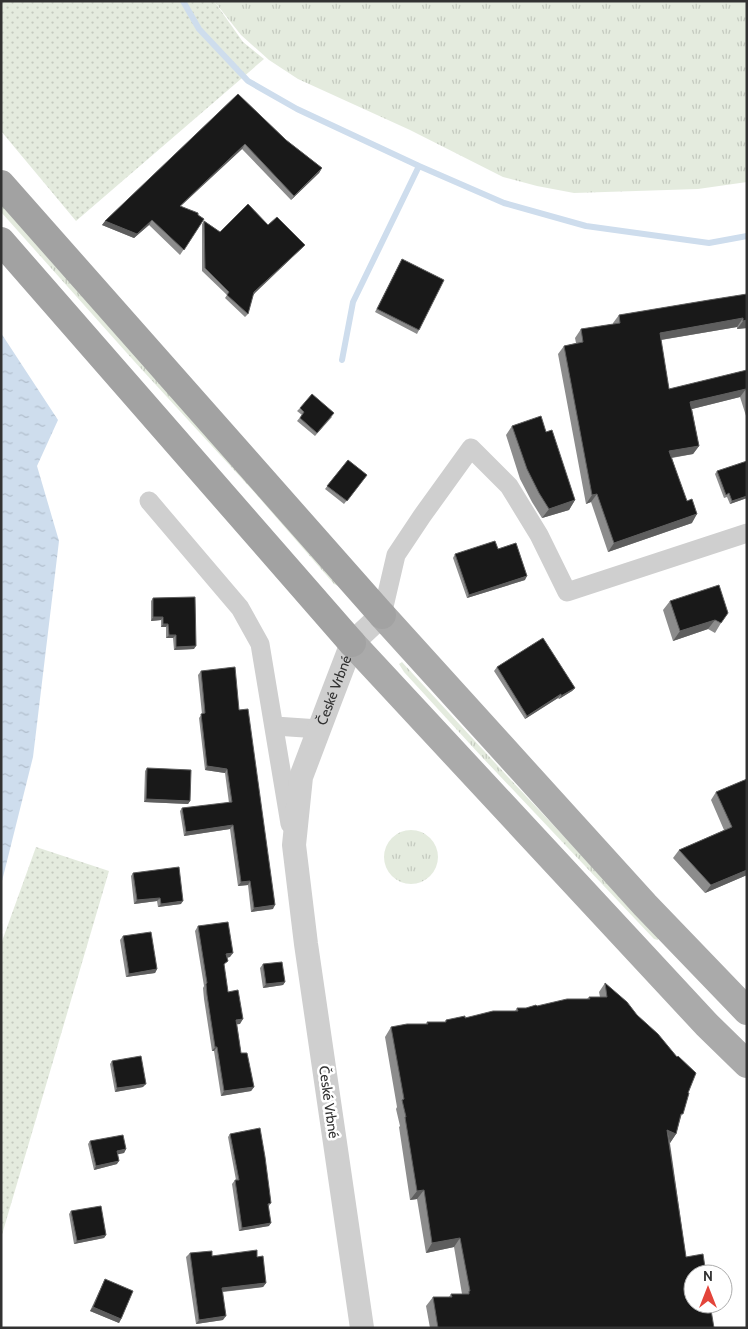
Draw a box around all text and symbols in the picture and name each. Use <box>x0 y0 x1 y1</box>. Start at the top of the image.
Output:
street label: České Vrbné <box>312 653 355 728</box>
street label: České Vrbné <box>315 1065 343 1139</box>
north arrow <box>683 1264 733 1314</box>
text: N <box>703 1267 713 1285</box>

